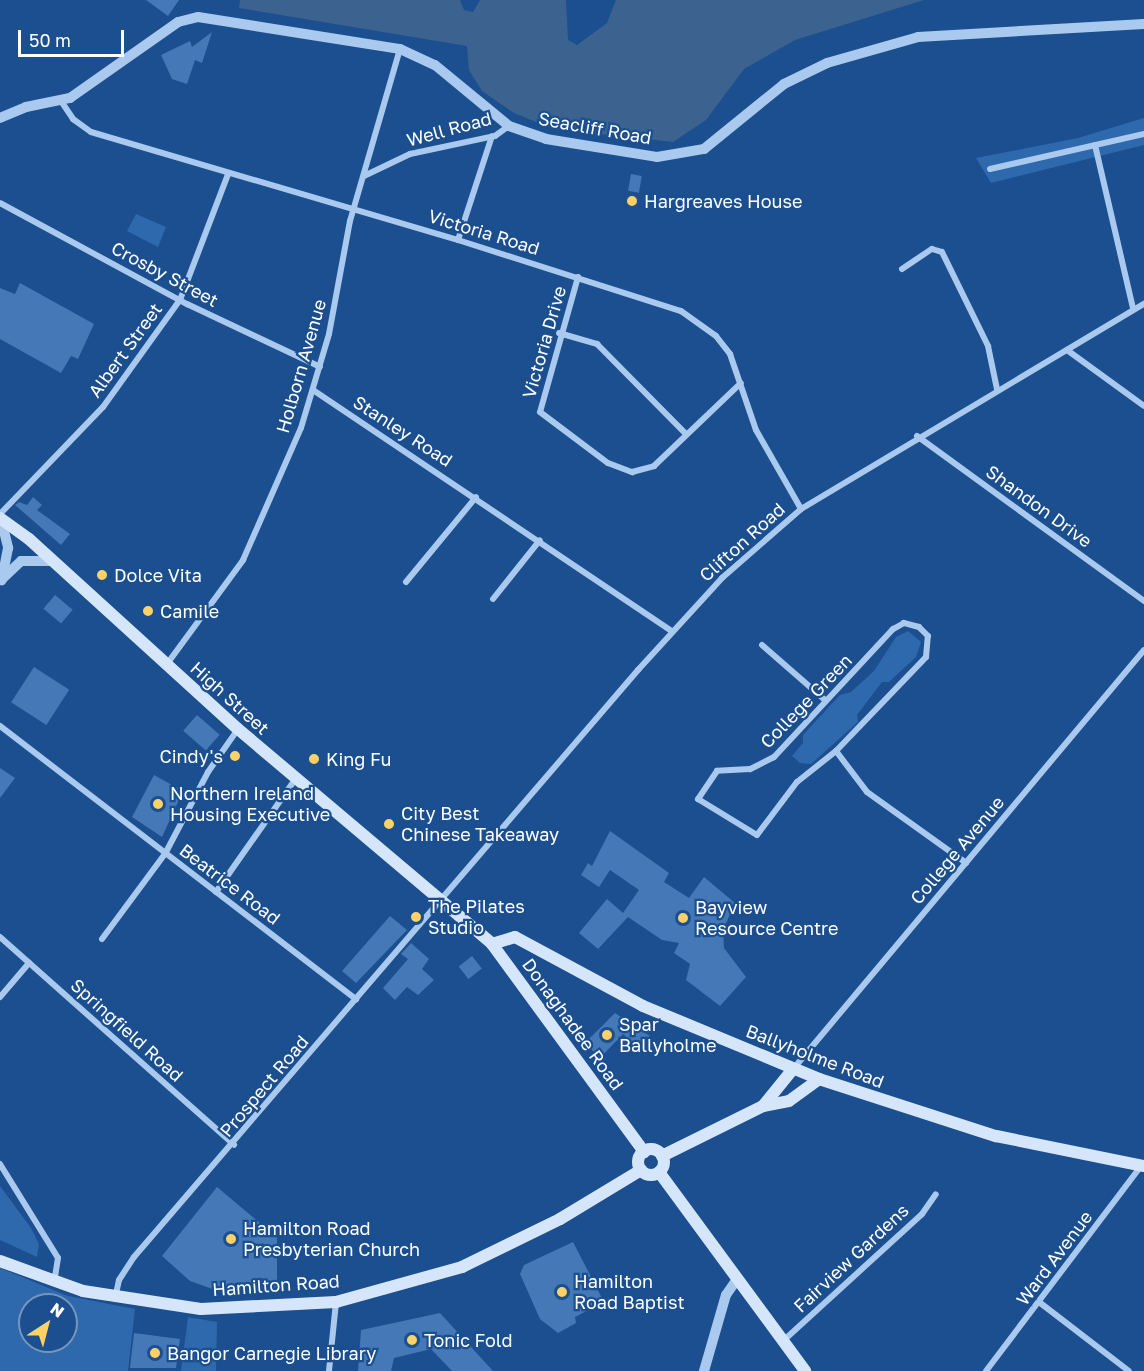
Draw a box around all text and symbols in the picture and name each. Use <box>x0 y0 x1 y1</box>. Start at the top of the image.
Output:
scale bar <box>21 18 128 56</box>
text: 50 m <box>29 29 71 51</box>
street label: Well Road <box>404 107 494 151</box>
street label: Seacliff Road <box>537 107 653 149</box>
place label: Hargreaves House <box>644 190 802 212</box>
marker: Hargreaves House <box>625 194 639 208</box>
street label: Victoria Road <box>426 205 542 259</box>
street label: Crosby Street <box>108 237 222 311</box>
street label: Victoria Drive <box>518 283 570 401</box>
street label: Holborn Avenue <box>272 297 330 435</box>
street label: Albert Street <box>84 299 166 401</box>
street label: Stanley Road <box>349 391 457 471</box>
street label: Shandon Drive <box>982 460 1096 552</box>
street label: Clifton Road <box>695 498 789 586</box>
place label: Dolce Vita <box>114 564 202 586</box>
marker: Dolce Vita <box>95 568 109 582</box>
place label: Camile <box>160 600 219 622</box>
marker: Camile <box>141 604 155 618</box>
street label: College Green <box>756 650 856 752</box>
street label: High Street <box>186 657 274 739</box>
place label: Cindy's <box>159 745 223 767</box>
place label: King Fu <box>326 748 391 770</box>
marker: Cindy's <box>228 749 242 763</box>
marker: King Fu <box>307 752 321 766</box>
place label: Northern Ireland Housing Executive <box>170 783 330 826</box>
street label: College Avenue <box>906 792 1008 908</box>
marker: Northern Ireland Housing Executive <box>151 797 165 811</box>
place label: City Best Chinese Takeaway <box>401 803 559 846</box>
marker: City Best Chinese Takeaway <box>382 817 396 831</box>
street label: Beatrice Road <box>175 839 285 929</box>
place label: The Pilates Studio <box>428 896 525 938</box>
place label: Bayview Resource Centre <box>695 897 838 940</box>
marker: The Pilates Studio <box>409 910 423 924</box>
marker: Bayview Resource Centre <box>676 911 690 925</box>
street label: Donaghadee Road <box>518 954 628 1094</box>
street label: Springfield Road <box>66 974 188 1086</box>
place label: Spar Ballyholme <box>619 1014 716 1056</box>
street label: Ballyholme Road <box>743 1020 887 1092</box>
marker: Spar Ballyholme <box>600 1028 614 1042</box>
street label: Prospect Road <box>215 1031 313 1141</box>
street label: Fairview Gardens <box>789 1199 913 1317</box>
street label: Ward Avenue <box>1011 1207 1097 1309</box>
place label: Hamilton Road Presbyterian Church <box>243 1218 420 1260</box>
marker: Hamilton Road Presbyterian Church <box>224 1232 238 1246</box>
street label: Hamilton Road <box>212 1270 340 1300</box>
place label: Hamilton Road Baptist <box>574 1271 685 1314</box>
marker: Hamilton Road Baptist <box>555 1285 569 1299</box>
north arrow <box>18 1293 78 1353</box>
text: N <box>47 1298 68 1322</box>
place label: Tonic Fold <box>424 1329 513 1351</box>
marker: Tonic Fold <box>405 1333 419 1347</box>
place label: Bangor Carnegie Library <box>167 1342 376 1364</box>
marker: Bangor Carnegie Library <box>148 1346 162 1360</box>

